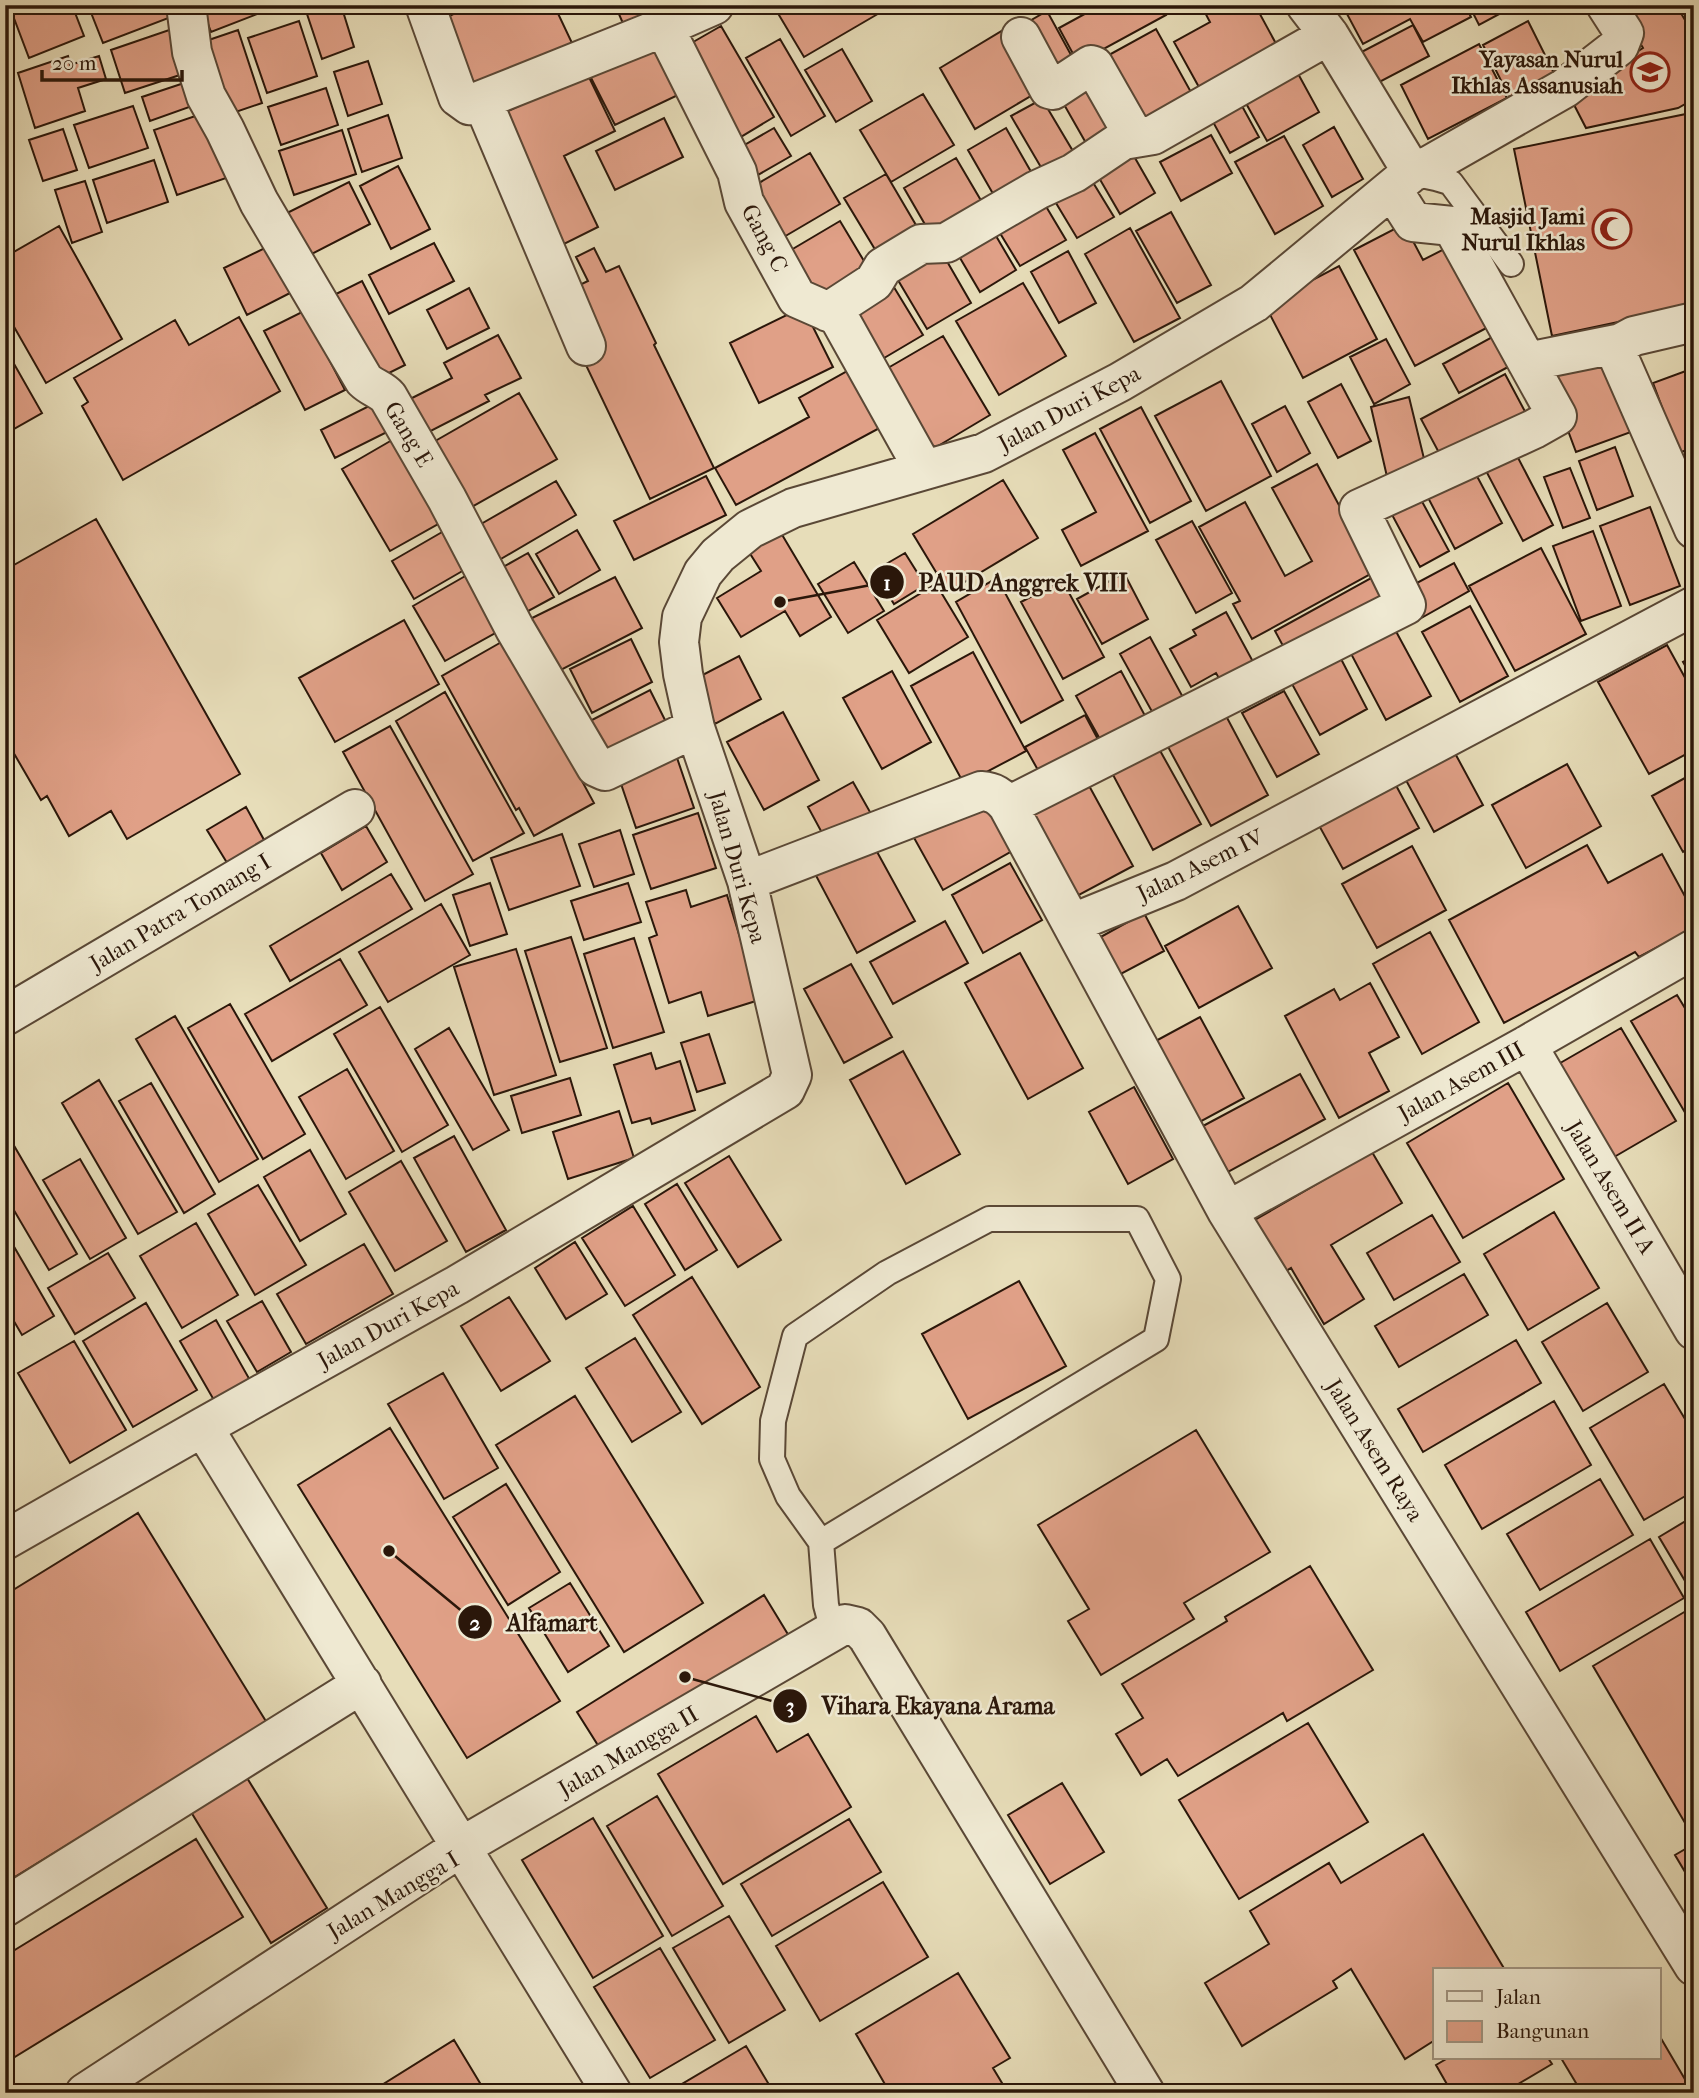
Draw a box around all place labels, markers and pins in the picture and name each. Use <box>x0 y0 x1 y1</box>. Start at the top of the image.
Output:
place label: Yayasan Nurul Ikhlas Assanusiah <box>1451 46 1624 99</box>
school or university icon: Yayasan Nurul Ikhlas Assanusiah <box>1629 51 1671 93</box>
place label: Masjid Jami Nurul Ikhlas <box>1462 203 1586 256</box>
mosque icon: Masjid Jami Nurul Ikhlas <box>1591 208 1633 250</box>
callout: PAUD Anggrek VIII <box>869 560 1141 605</box>
callout: Alfamart <box>458 1600 612 1645</box>
callout: Vihara Ekayana Arama <box>772 1683 1068 1728</box>

